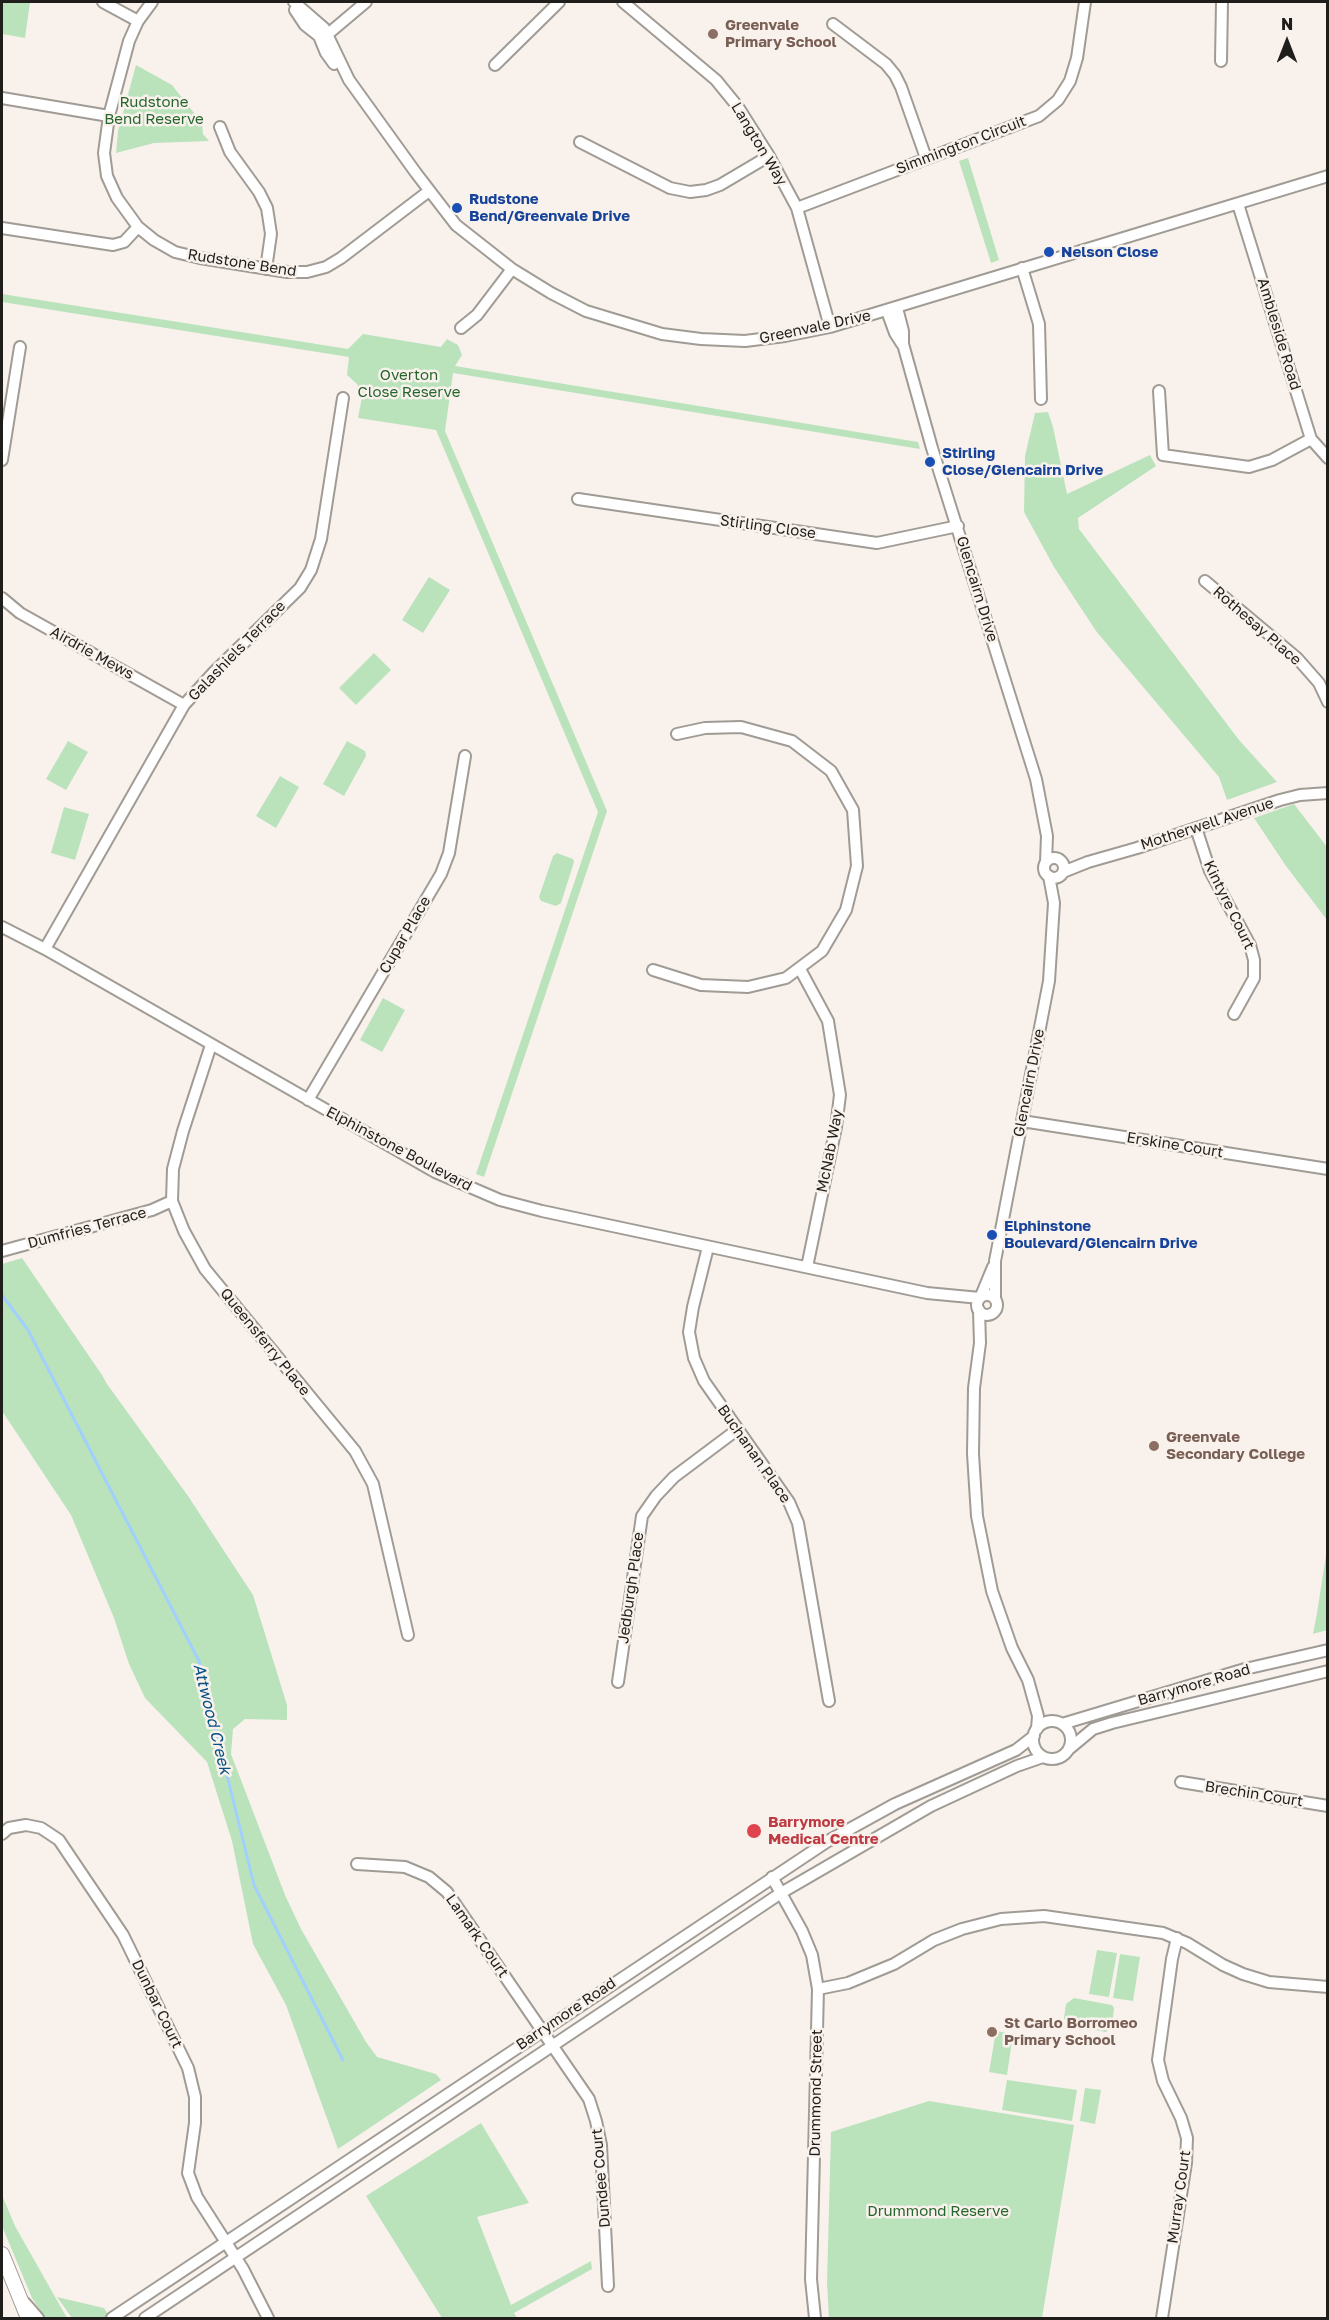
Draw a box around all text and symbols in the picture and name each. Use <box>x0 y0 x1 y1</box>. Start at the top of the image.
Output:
north arrow <box>1257 12 1317 72</box>
text: N <box>1281 14 1293 34</box>
place label: Greenvale Primary School <box>725 16 837 51</box>
marker: Greenvale Primary School <box>706 27 720 41</box>
park label: Rudstone Bend Reserve <box>104 93 204 128</box>
street label: Langton Way <box>727 99 791 189</box>
street label: Simmington Circuit <box>893 112 1029 178</box>
place label: Rudstone Bend/Greenvale Drive <box>469 190 630 225</box>
marker: Rudstone Bend/Greenvale Drive <box>450 201 464 215</box>
place label: Nelson Close <box>1061 243 1158 261</box>
marker: Nelson Close <box>1042 245 1056 259</box>
street label: Rudstone Bend <box>186 246 298 280</box>
street label: Ambleside Road <box>1253 276 1305 392</box>
street label: Greenvale Drive <box>758 306 872 348</box>
park label: Overton Close Reserve <box>358 366 460 401</box>
place label: Stirling Close/Glencairn Drive <box>942 444 1103 479</box>
marker: Stirling Close/Glencairn Drive <box>923 455 937 469</box>
street label: Stirling Close <box>719 511 817 543</box>
street label: Glencairn Drive <box>952 534 1002 644</box>
street label: Rothesay Place <box>1209 583 1305 669</box>
street label: Galashiels Terrace <box>185 597 289 705</box>
street label: Airdrie Mews <box>47 623 137 683</box>
street label: Motherwell Avenue <box>1138 794 1276 854</box>
street label: Kintyre Court <box>1200 858 1258 952</box>
street label: Cupar Place <box>376 893 434 977</box>
street label: Glencairn Drive <box>1010 1027 1048 1139</box>
street label: Elphinstone Boulevard <box>323 1103 475 1195</box>
street label: McNab Way <box>813 1108 847 1194</box>
street label: Erskine Court <box>1125 1128 1225 1162</box>
street label: Dumfries Terrace <box>26 1203 148 1253</box>
place label: Elphinstone Boulevard/Glencairn Drive <box>1004 1217 1197 1252</box>
marker: Elphinstone Boulevard/Glencairn Drive <box>985 1228 999 1242</box>
street label: Queensferry Place <box>216 1285 314 1399</box>
street label: Buchanan Place <box>713 1401 795 1507</box>
place label: Greenvale Secondary College <box>1166 1428 1305 1463</box>
marker: Greenvale Secondary College <box>1147 1439 1161 1453</box>
street label: Jedburgh Place <box>614 1531 648 1645</box>
street label: Barrymore Road <box>1136 1660 1252 1710</box>
water label: Attwood Creek <box>189 1662 235 1776</box>
street label: Brechin Court <box>1204 1777 1304 1811</box>
place label: Barrymore Medical Centre <box>768 1813 879 1848</box>
marker: Barrymore Medical Centre <box>745 1822 763 1840</box>
street label: Lamark Court <box>442 1891 512 1981</box>
street label: Dunbar Court <box>128 1957 186 2051</box>
street label: Barrymore Road <box>513 1974 619 2054</box>
place label: St Carlo Borromeo Primary School <box>1004 2014 1138 2049</box>
marker: St Carlo Borromeo Primary School <box>985 2025 999 2039</box>
street label: Drummond Street <box>806 2029 826 2157</box>
street label: Dundee Court <box>588 2128 614 2228</box>
street label: Murray Court <box>1164 2149 1194 2245</box>
park label: Drummond Reserve <box>867 2202 1009 2220</box>

